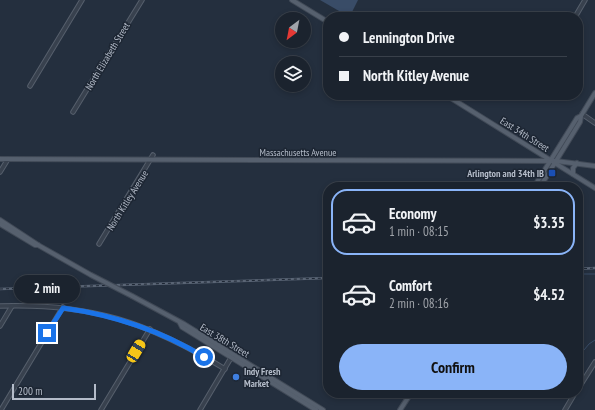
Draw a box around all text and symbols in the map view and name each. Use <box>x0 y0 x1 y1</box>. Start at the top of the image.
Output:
north arrow <box>275 12 311 48</box>
map controls <box>275 12 311 92</box>
street label: North Elizabeth Street <box>82 20 133 93</box>
text: Lennington Drive <box>363 28 455 47</box>
button: layers <box>275 56 311 92</box>
text: North Kitley Avenue <box>363 66 469 85</box>
street label: East 34th Street <box>498 114 552 155</box>
street label: Massachusetts Avenue <box>260 146 336 159</box>
place label: Arlington and 34th IB <box>466 167 544 180</box>
street label: North Kitley Avenue <box>104 168 151 233</box>
marker: Arlington and 34th IB <box>547 168 557 178</box>
icon: car <box>341 204 377 240</box>
text: Economy <box>389 204 437 223</box>
text: $3.35 <box>533 213 565 232</box>
text: 1 min · 08:15 <box>389 223 449 240</box>
callout: 2 min <box>14 275 80 303</box>
icon: car <box>341 276 377 312</box>
text: Comfort <box>389 276 432 295</box>
text: 2 min <box>34 280 60 297</box>
text: $4.52 <box>533 285 565 304</box>
text: 2 min · 08:16 <box>389 295 449 312</box>
street label: East 38th Street <box>198 321 252 360</box>
route end <box>38 324 56 342</box>
car <box>125 338 147 364</box>
button: Confirm <box>339 344 567 390</box>
route start <box>195 348 213 366</box>
place label: Indy Fresh Market <box>244 365 281 390</box>
marker: Indy Fresh Market <box>231 372 241 382</box>
scale bar <box>12 382 96 401</box>
text: 200 m <box>18 384 42 398</box>

